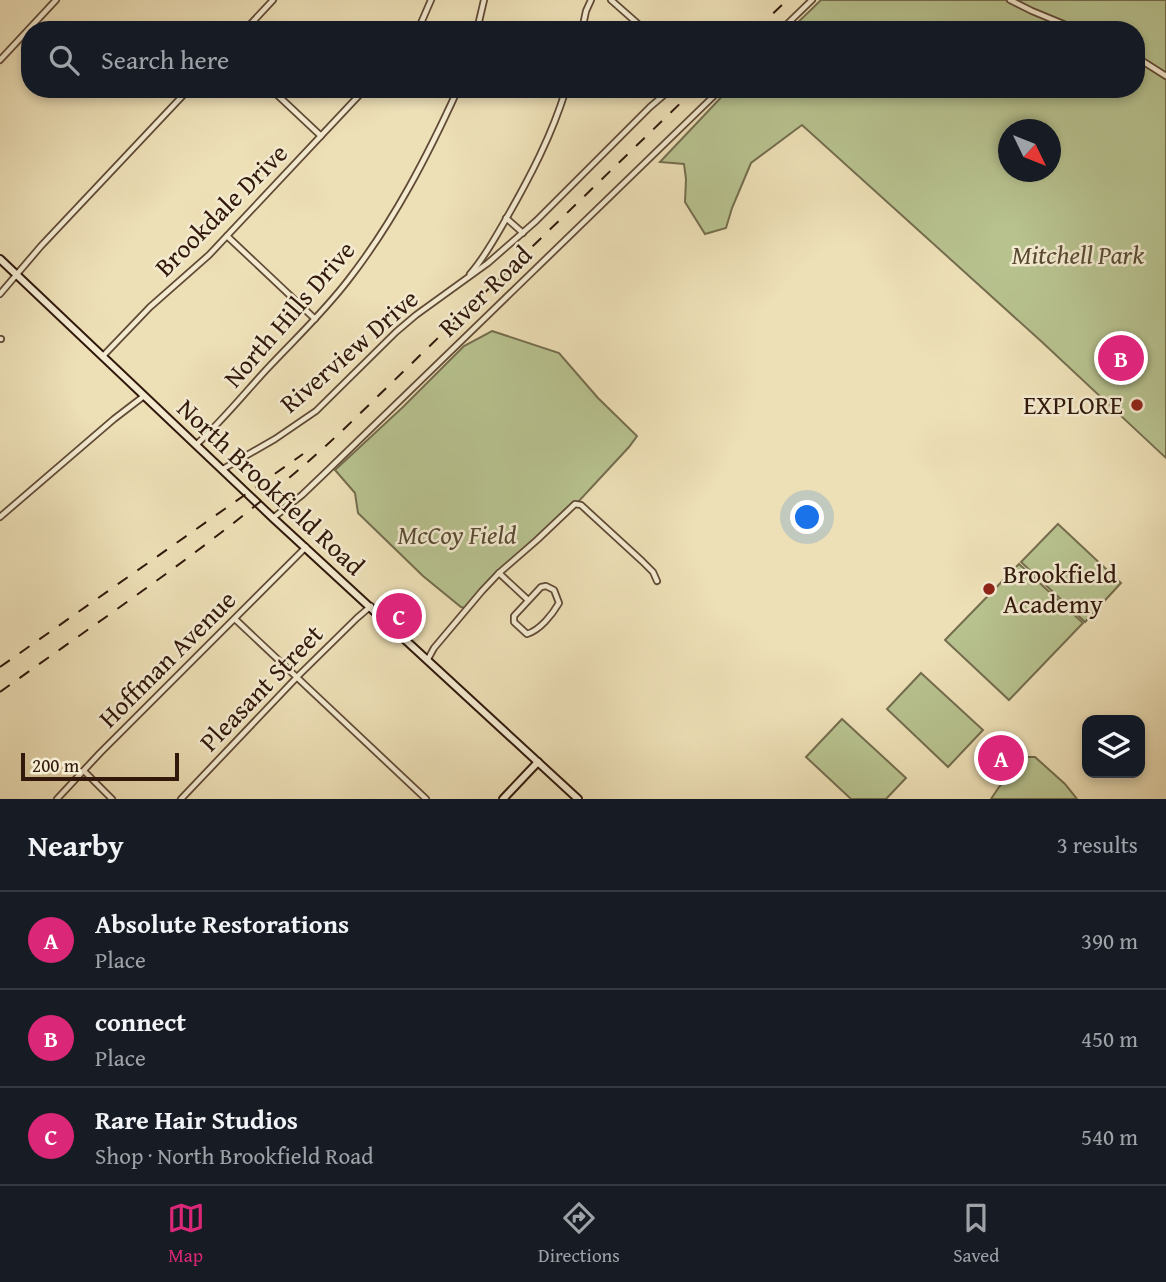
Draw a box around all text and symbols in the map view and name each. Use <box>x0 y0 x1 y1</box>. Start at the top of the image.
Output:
search box <box>21 21 1145 98</box>
text: Search here <box>101 40 229 79</box>
icon: search <box>45 41 83 79</box>
north arrow <box>998 119 1061 182</box>
street label: Brookdale Drive <box>145 134 296 285</box>
street label: North Hills Drive <box>214 231 364 396</box>
park label: Mitchell Park <box>1012 235 1144 274</box>
street label: River Road <box>429 236 541 346</box>
street label: Riverview Drive <box>271 279 427 422</box>
pin: B <box>1098 332 1144 384</box>
place label: EXPLORE <box>1023 385 1123 424</box>
street label: North Brookfield Road <box>169 389 374 584</box>
marker: EXPLORE <box>1129 397 1145 413</box>
your location <box>790 500 824 534</box>
park label: McCoy Field <box>398 515 516 554</box>
place label: Brookfield Academy <box>1003 554 1117 623</box>
street label: Hoffman Avenue <box>89 581 244 736</box>
marker: Brookfield Academy <box>981 581 997 597</box>
pin: C <box>376 590 422 642</box>
street label: Pleasant Street <box>190 615 332 760</box>
map controls <box>1082 715 1145 778</box>
button: layers <box>1082 715 1145 778</box>
pin: A <box>978 732 1024 784</box>
scale bar <box>21 750 178 782</box>
text: 200 m <box>32 751 79 779</box>
text: Nearby <box>28 823 124 867</box>
text: 3 results <box>1057 828 1138 861</box>
text: Absolute Restorations <box>95 904 349 943</box>
text: A <box>44 924 58 957</box>
text: 390 m <box>1081 924 1138 957</box>
text: Place <box>95 943 146 976</box>
text: connect <box>95 1002 186 1041</box>
text: B <box>44 1022 58 1055</box>
text: 450 m <box>1081 1022 1138 1055</box>
text: Place <box>95 1041 146 1074</box>
text: Rare Hair Studios <box>95 1100 298 1139</box>
text: C <box>44 1120 58 1153</box>
text: 540 m <box>1081 1120 1138 1153</box>
text: Shop · North Brookfield Road <box>95 1139 373 1172</box>
tab: Map <box>167 1199 205 1269</box>
tab: Directions <box>538 1199 620 1269</box>
tab: Saved <box>953 1199 999 1269</box>

